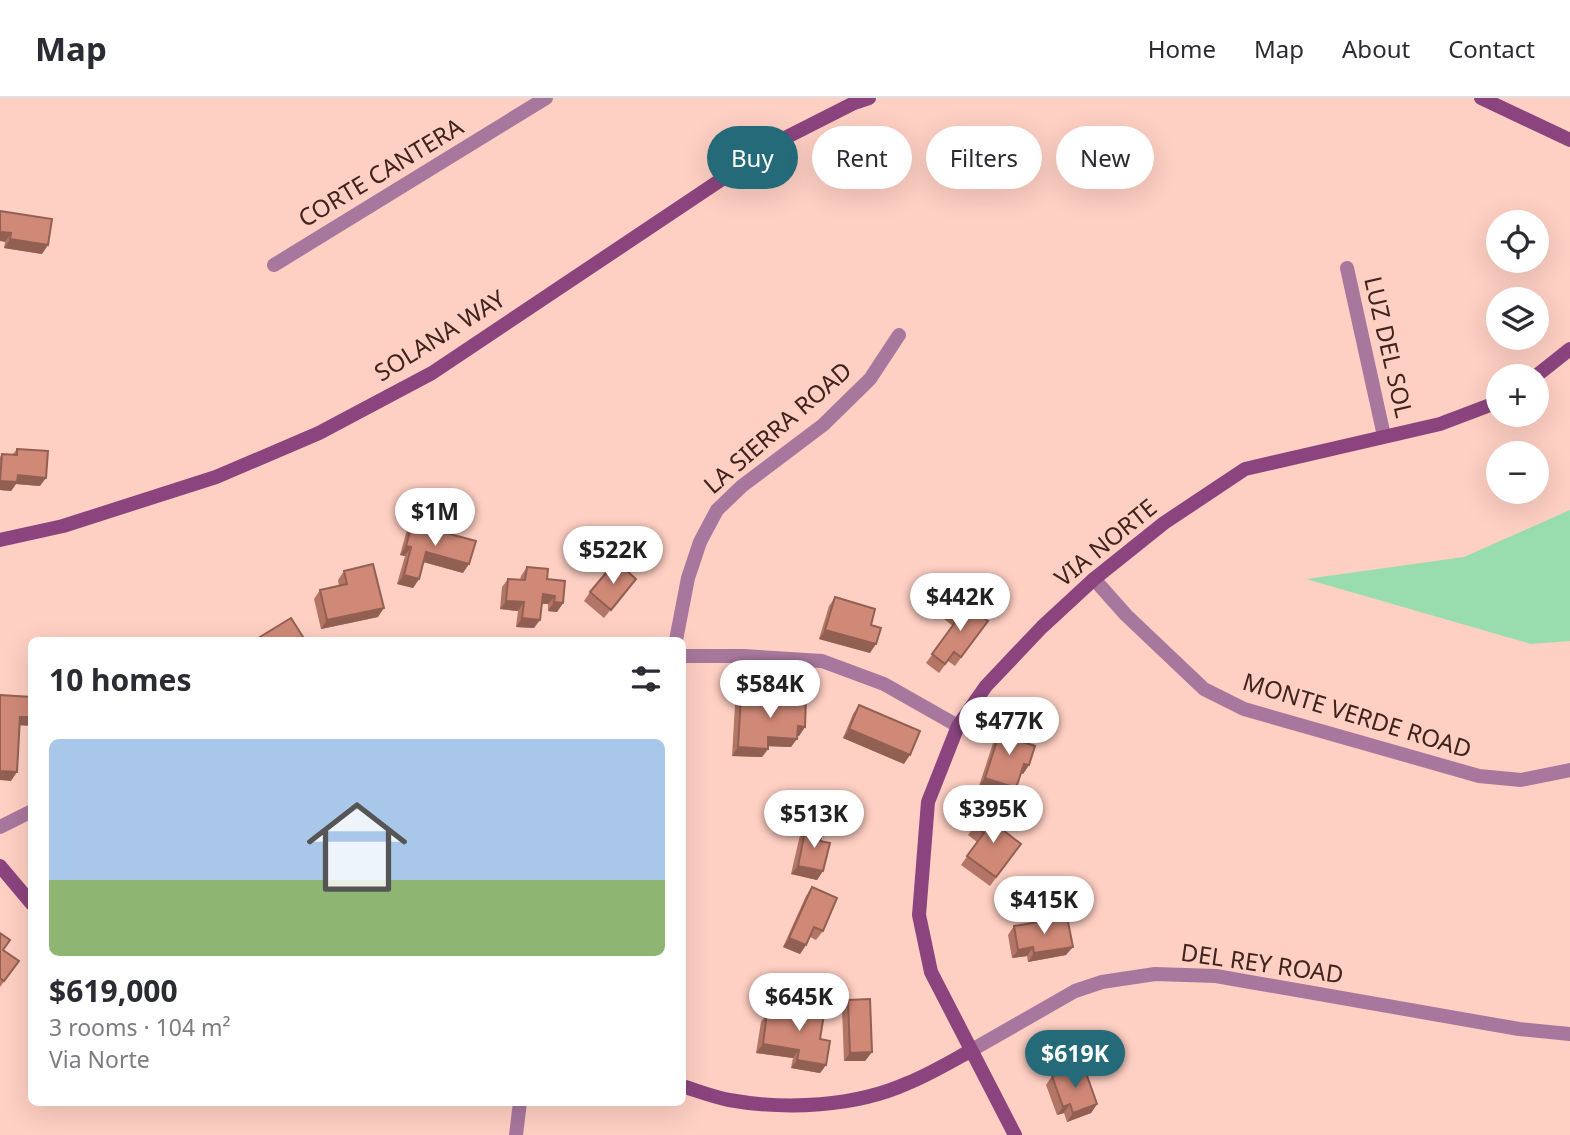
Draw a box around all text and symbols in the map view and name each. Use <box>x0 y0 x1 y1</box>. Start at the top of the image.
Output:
text: Map <box>35 26 107 71</box>
text: Home <box>1148 32 1216 65</box>
text: Map <box>1254 32 1304 65</box>
text: About <box>1342 32 1410 65</box>
text: Contact <box>1448 32 1535 65</box>
street label: CORTE CANTERA <box>292 109 469 234</box>
chip: Buy <box>707 126 798 189</box>
chip: Rent <box>812 126 912 189</box>
chip: Filters <box>926 126 1042 189</box>
chip: New <box>1056 126 1154 189</box>
map controls <box>1486 210 1549 504</box>
button: locate <box>1486 210 1549 273</box>
street label: LUZ DEL SOL <box>1357 273 1422 421</box>
street label: SOLANA WAY <box>367 281 511 388</box>
button: layers <box>1486 287 1549 350</box>
street label: LA SIERRA ROAD <box>696 353 858 500</box>
button: + <box>1486 364 1549 427</box>
button: − <box>1486 441 1549 504</box>
pin: $1M <box>401 489 469 548</box>
street label: VIA NORTE <box>1047 490 1163 593</box>
text: $1M <box>411 495 459 527</box>
pin: $522K <box>564 526 662 586</box>
text: $522K <box>579 533 647 565</box>
pin: $442K <box>911 574 1009 633</box>
text: $442K <box>926 580 994 612</box>
text: 10 homes <box>49 659 192 700</box>
icon: filters <box>627 660 665 698</box>
pin: $584K <box>721 660 819 720</box>
street label: MONTE VERDE ROAD <box>1239 664 1476 765</box>
text: $584K <box>736 667 804 699</box>
pin: $477K <box>960 698 1058 757</box>
text: $477K <box>975 704 1043 736</box>
icon: home <box>294 784 420 910</box>
pin: $395K <box>944 786 1042 845</box>
pin: $513K <box>765 790 863 850</box>
text: $395K <box>959 792 1027 824</box>
text: $513K <box>780 797 848 829</box>
pin: $415K <box>995 876 1093 936</box>
text: $415K <box>1010 883 1078 915</box>
street label: DEL REY ROAD <box>1179 935 1346 990</box>
text: $619,000 <box>49 970 178 1011</box>
pin: $645K <box>750 974 848 1033</box>
text: $645K <box>765 980 833 1012</box>
text: 3 rooms · 104 m² <box>49 1011 231 1043</box>
pin: $619K <box>1026 1030 1124 1090</box>
text: $619K <box>1041 1037 1109 1069</box>
text: Via Norte <box>49 1043 150 1075</box>

